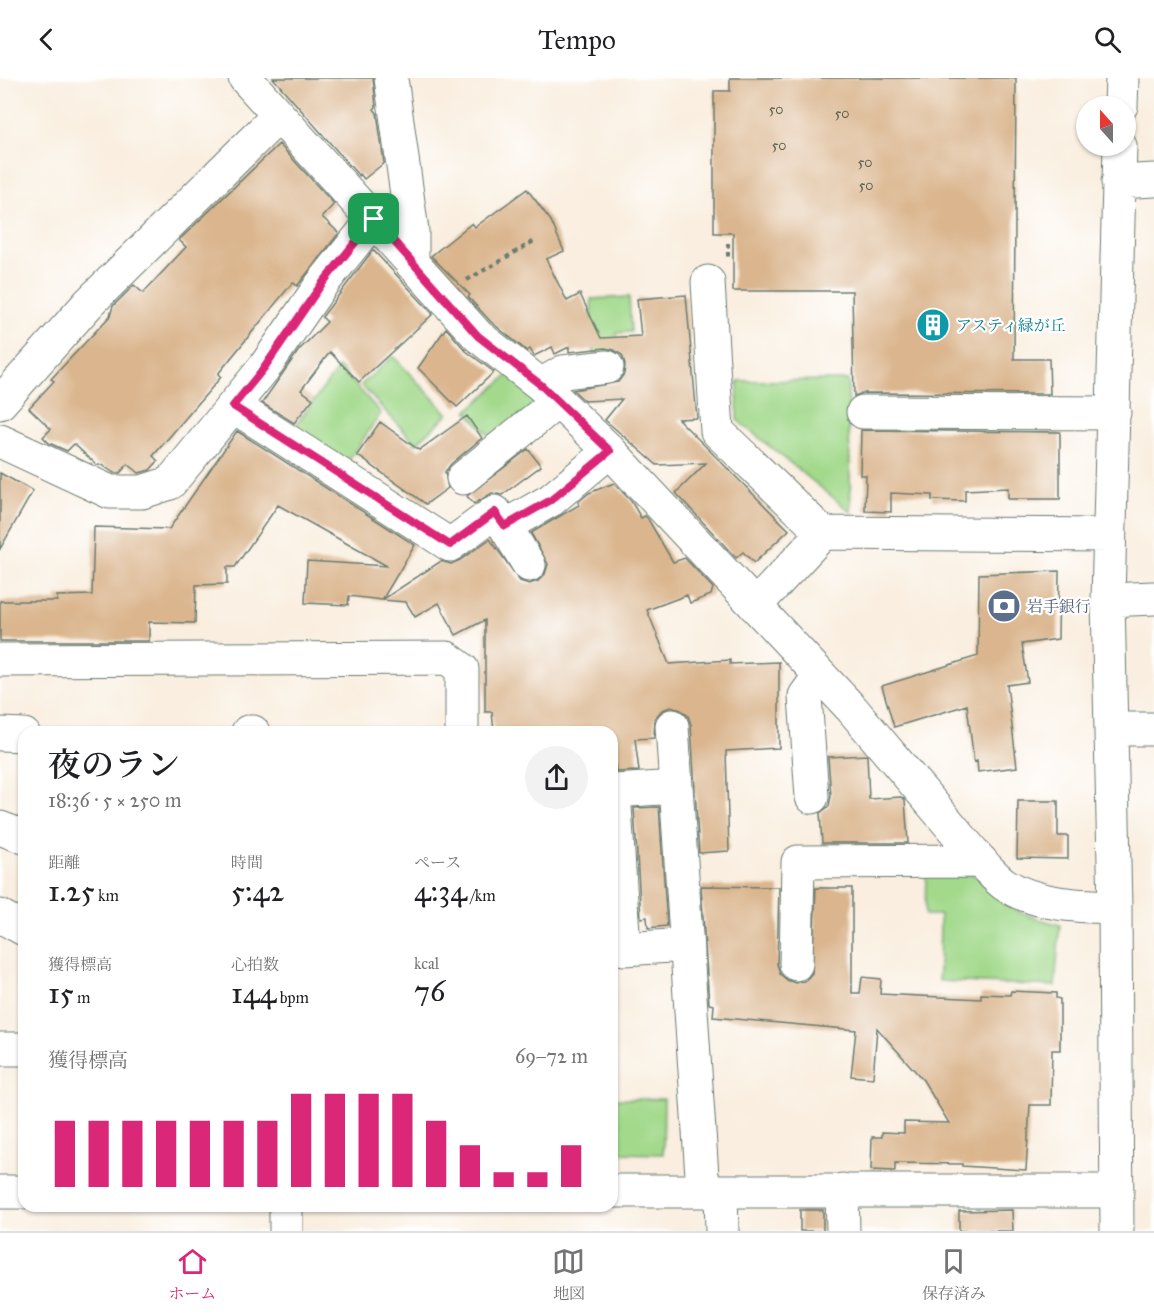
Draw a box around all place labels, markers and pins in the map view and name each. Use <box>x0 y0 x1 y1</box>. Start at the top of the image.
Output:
pin <box>348 193 399 244</box>
building icon: アスティ緑が丘 <box>915 307 951 343</box>
place label: アスティ緑が丘 <box>956 316 1066 335</box>
bank icon: 岩手銀行 <box>986 588 1022 624</box>
place label: 岩手銀行 <box>1027 597 1091 616</box>

